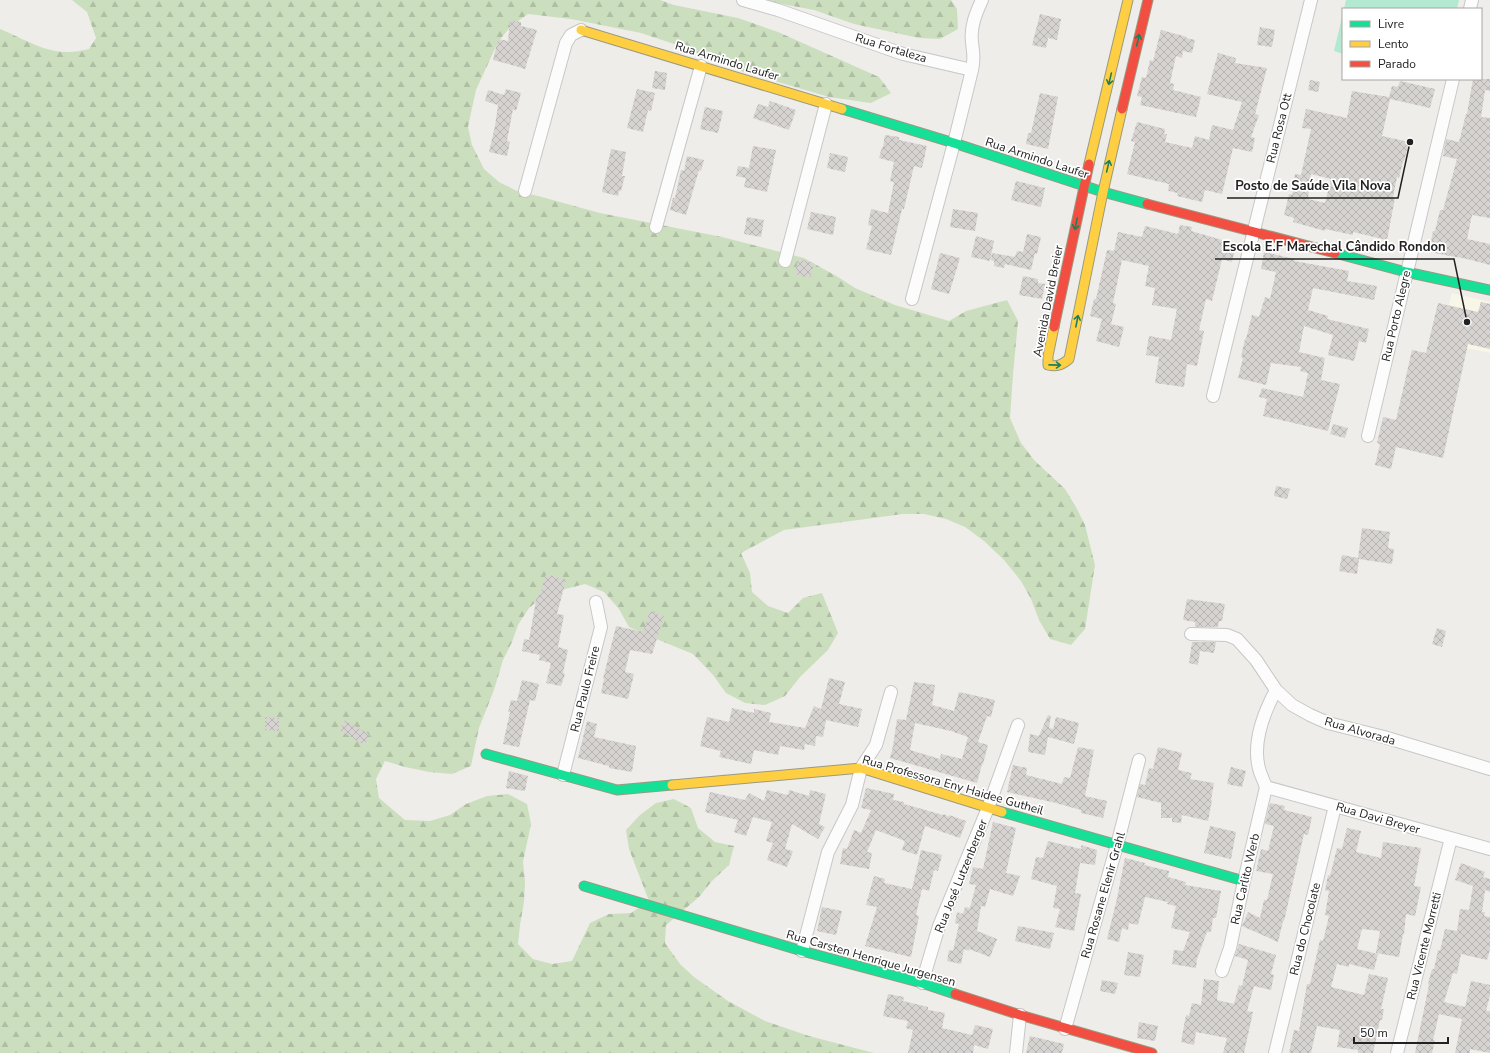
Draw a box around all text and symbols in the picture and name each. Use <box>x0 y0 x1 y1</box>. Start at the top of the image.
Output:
legend <box>1342 8 1482 80</box>
text: Livre <box>1378 16 1404 32</box>
street label: Rua Fortaleza <box>853 30 929 66</box>
one-way arrow <box>1135 34 1143 47</box>
text: Lento <box>1378 36 1409 52</box>
street label: Rua Armindo Laufer <box>673 38 782 85</box>
text: Parado <box>1378 56 1416 72</box>
one-way arrow <box>1105 72 1113 85</box>
street label: Rua Rosa Ott <box>1263 91 1296 165</box>
street label: Rua Armindo Laufer <box>983 134 1091 183</box>
one-way arrow <box>1105 160 1113 173</box>
callout: Posto de Saúde Vila Nova <box>1227 173 1398 198</box>
text: Posto de Saúde Vila Nova <box>1235 177 1391 195</box>
one-way arrow <box>1071 217 1079 230</box>
callout: Escola E.F Marechal Cândido Rondon <box>1215 234 1454 259</box>
text: Escola E.F Marechal Cândido Rondon <box>1222 238 1446 256</box>
street label: Avenida David Breier <box>1029 243 1067 358</box>
street label: Rua Porto Alegre <box>1378 269 1414 363</box>
one-way arrow <box>1073 315 1081 328</box>
one-way arrow <box>1048 362 1061 369</box>
street label: Rua Paulo Freire <box>567 644 603 734</box>
street label: Rua Alvorada <box>1323 713 1397 749</box>
street label: Rua Professora Eny Haidee Gutheil <box>860 751 1046 819</box>
street label: Rua Davi Breyer <box>1334 798 1423 838</box>
street label: Rua José Lutzenberger <box>931 816 991 935</box>
street label: Rua Rosane Elenir Grahl <box>1077 830 1129 960</box>
street label: Rua Carlito Werb <box>1227 832 1263 926</box>
street label: Rua do Chocolate <box>1286 881 1324 977</box>
street label: Rua Vicente Morretti <box>1403 891 1445 1001</box>
street label: Rua Carsten Henrique Jurgensen <box>784 926 958 990</box>
scale bar <box>1354 1019 1448 1045</box>
text: 50 m <box>1360 1025 1388 1041</box>

